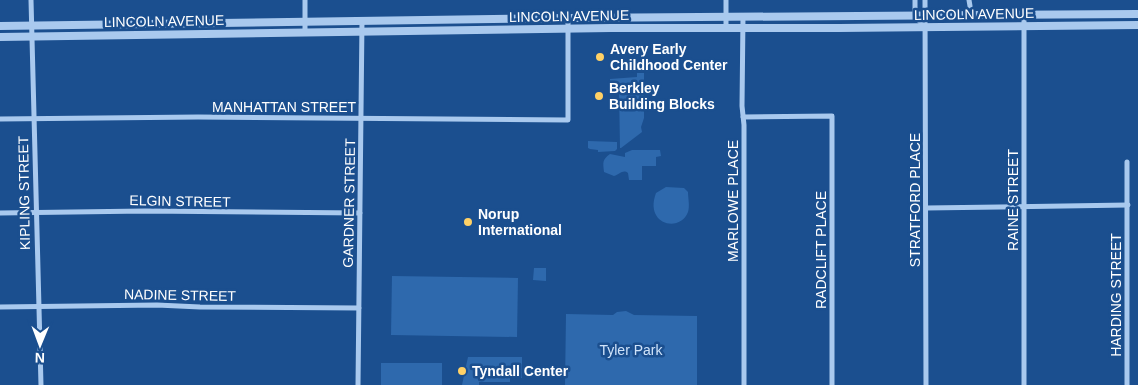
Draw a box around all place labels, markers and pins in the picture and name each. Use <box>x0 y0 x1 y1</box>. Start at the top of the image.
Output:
place label: Avery Early Childhood Center <box>610 41 728 73</box>
marker: Avery Early Childhood Center <box>594 51 606 63</box>
place label: Berkley Building Blocks <box>609 80 715 112</box>
marker: Berkley Building Blocks <box>593 90 605 102</box>
place label: Norup International <box>478 206 562 238</box>
marker: Norup International <box>462 216 474 228</box>
place label: Tyndall Center <box>472 363 569 379</box>
marker: Tyndall Center <box>456 365 468 377</box>

